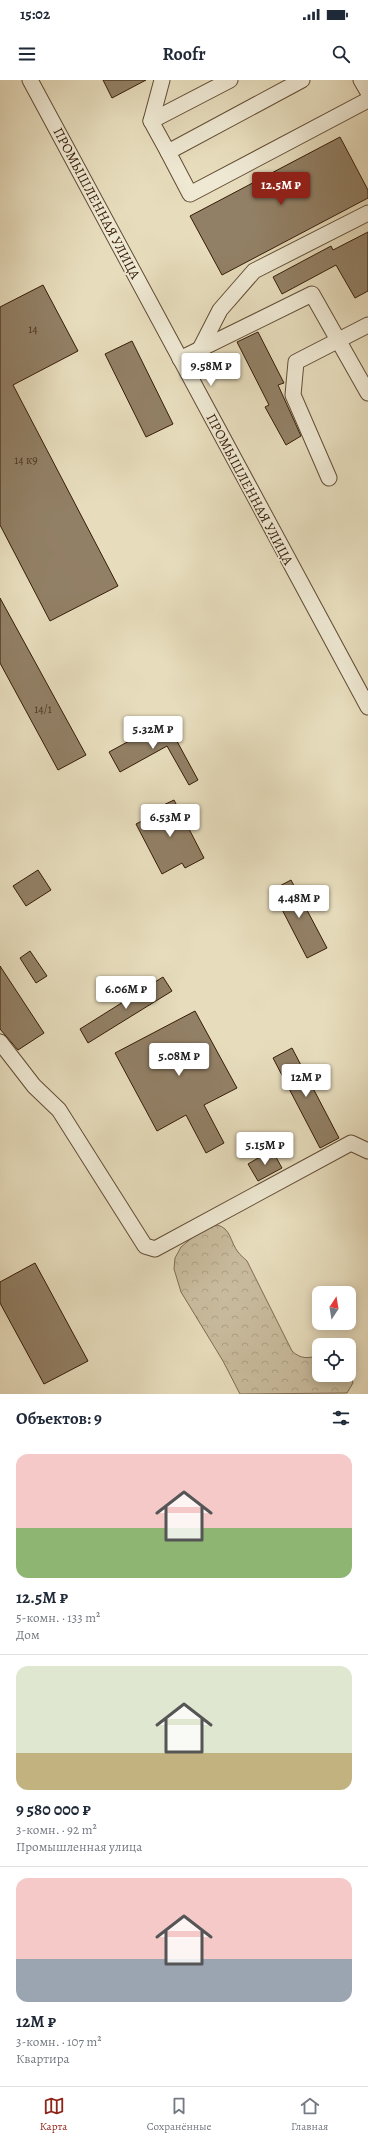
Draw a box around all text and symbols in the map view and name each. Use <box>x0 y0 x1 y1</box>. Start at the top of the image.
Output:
text: 15:02 <box>20 4 50 24</box>
text: Roofr <box>162 42 206 66</box>
icon: menu <box>16 43 38 65</box>
icon: search <box>330 43 352 65</box>
street label: ПРОМЫШЛЕННАЯ УЛИЦА <box>48 124 145 283</box>
pin: 12.5M ₽ <box>244 172 318 206</box>
text: 12.5M ₽ <box>261 176 301 193</box>
house number: 14 <box>28 321 38 337</box>
pin: 9.58M ₽ <box>174 353 248 387</box>
text: 9.58M ₽ <box>190 357 232 374</box>
street label: ПРОМЫШЛЕННАЯ УЛИЦА <box>201 410 298 569</box>
house number: 14 к9 <box>14 452 38 468</box>
house number: 14/1 <box>34 701 52 717</box>
pin: 5.32M ₽ <box>116 716 190 750</box>
text: 5.32M ₽ <box>133 720 173 737</box>
pin: 6.53M ₽ <box>133 804 207 838</box>
text: 6.53M ₽ <box>150 808 190 825</box>
pin: 4.48M ₽ <box>262 885 336 919</box>
text: 4.48M ₽ <box>278 889 320 906</box>
pin: 6.06M ₽ <box>89 976 163 1010</box>
text: 6.06M ₽ <box>105 980 147 997</box>
pin: 5.08M ₽ <box>142 1043 216 1077</box>
text: 5.08M ₽ <box>158 1047 200 1064</box>
pin: 12M ₽ <box>278 1064 334 1098</box>
text: 12M ₽ <box>291 1068 321 1085</box>
pin: 5.15M ₽ <box>228 1132 302 1166</box>
text: 5.15M ₽ <box>245 1136 285 1153</box>
north arrow <box>312 1286 356 1330</box>
map controls <box>312 1286 356 1382</box>
button: locate <box>312 1338 356 1382</box>
text: Объектов: 9 <box>16 1407 102 1430</box>
icon: filters <box>330 1407 352 1429</box>
icon: home <box>148 1480 220 1552</box>
text: 12.5M ₽ <box>16 1586 68 1609</box>
text: 5-комн. · 133 m² <box>16 1609 100 1626</box>
text: Дом <box>16 1626 40 1643</box>
icon: home <box>148 1692 220 1764</box>
text: 9 580 000 ₽ <box>16 1798 91 1821</box>
text: 3-комн. · 92 m² <box>16 1821 97 1838</box>
text: Промышленная улица <box>16 1838 142 1855</box>
icon: home <box>148 1904 220 1976</box>
text: 12M ₽ <box>16 2010 56 2033</box>
text: 3-комн. · 107 m² <box>16 2033 102 2050</box>
text: Квартира <box>16 2050 70 2067</box>
tab: Карта <box>40 2095 67 2134</box>
tab: Сохранённые <box>147 2095 212 2134</box>
tab: Главная <box>291 2095 328 2134</box>

